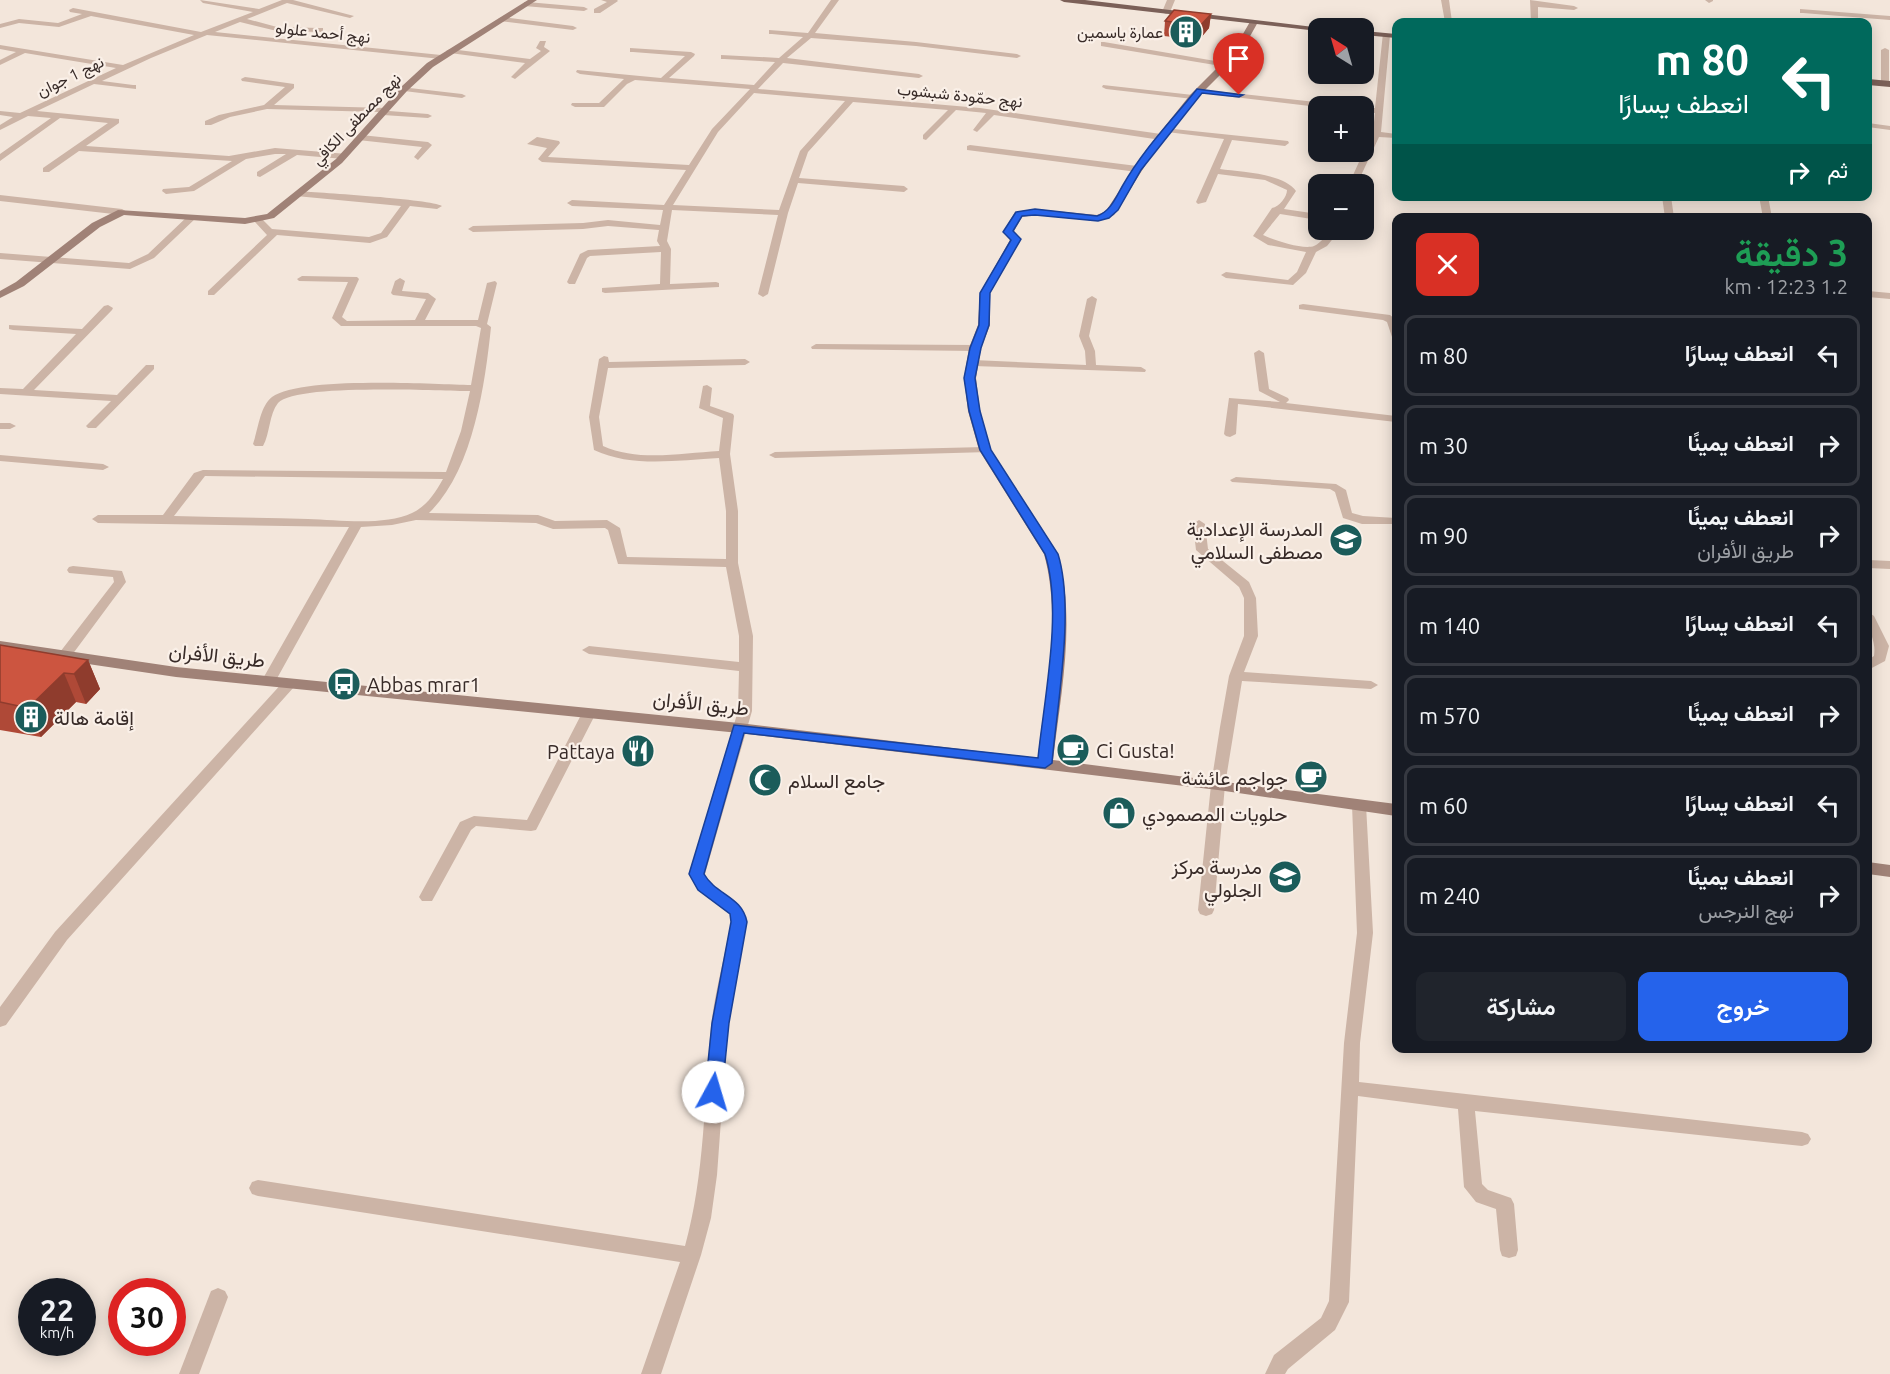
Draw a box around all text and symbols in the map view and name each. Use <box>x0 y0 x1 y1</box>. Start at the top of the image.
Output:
building icon: عمارة ياسمين <box>1168 14 1204 50</box>
street label: نهج أحمد علولو <box>274 18 371 49</box>
north arrow <box>1308 18 1374 84</box>
map controls <box>1308 18 1374 240</box>
place label: عمارة ياسمين <box>1077 23 1163 43</box>
pin <box>1213 33 1264 95</box>
text: 80 m <box>1655 36 1749 83</box>
icon: arrive <box>1222 42 1255 75</box>
icon: left <box>1770 42 1848 120</box>
street label: نهج 1 جوان <box>34 52 108 103</box>
street label: نهج مصطفى الكافي <box>308 69 408 172</box>
street label: نهج حمّودة شبشوب <box>896 79 1023 114</box>
text: انعطف يسارًا <box>1618 88 1749 118</box>
button: + <box>1308 96 1374 162</box>
icon: right <box>1782 156 1815 189</box>
text: ثم <box>1827 157 1848 182</box>
button: − <box>1308 174 1374 240</box>
text: 3 دقيقة <box>1735 232 1848 273</box>
button: close <box>1416 233 1479 296</box>
text: 1.2 km · 12:23 <box>1724 275 1848 298</box>
icon: left <box>1812 339 1845 372</box>
text: انعطف يسارًا <box>1685 340 1794 365</box>
text: 80 m <box>1419 343 1468 368</box>
icon: right <box>1812 429 1845 462</box>
text: انعطف يمينًا <box>1687 430 1794 455</box>
text: 30 m <box>1419 433 1468 458</box>
text: انعطف يمينًا <box>1687 504 1794 529</box>
place label: المدرسة الإعدادية مصطفى السلامي <box>1187 517 1323 569</box>
icon: right <box>1812 519 1845 552</box>
school or university icon: المدرسة الإعدادية مصطفى السلامي <box>1328 522 1364 558</box>
text: 90 m <box>1419 523 1468 548</box>
text: طريق الأفران <box>1697 539 1794 562</box>
icon: left <box>1812 609 1845 642</box>
text: انعطف يسارًا <box>1685 610 1794 635</box>
text: 140 m <box>1419 613 1480 638</box>
street label: طريق الأفران <box>168 639 266 673</box>
bus stop icon: Abbas mrar1 <box>326 666 362 702</box>
place label: Abbas mrar1 <box>367 673 481 696</box>
street label: طريق الأفران <box>652 687 750 721</box>
building icon: إقامة هالة <box>13 699 49 735</box>
icon: right <box>1812 699 1845 732</box>
text: انعطف يمينًا <box>1687 700 1794 725</box>
text: 570 m <box>1419 703 1480 728</box>
place label: إقامة هالة <box>54 706 134 731</box>
cafe icon: Ci Gusta! <box>1055 732 1091 768</box>
restaurant icon: Pattaya <box>620 733 656 769</box>
place label: Ci Gusta! <box>1096 739 1175 762</box>
place label: Pattaya <box>547 740 615 763</box>
cafe icon: جواجم عائشة <box>1293 759 1329 795</box>
mosque icon: جامع السلام <box>747 762 783 798</box>
place label: جواجم عائشة <box>1181 766 1288 791</box>
place label: جامع السلام <box>788 769 885 795</box>
icon: left <box>1812 789 1845 822</box>
text: انعطف يسارًا <box>1685 790 1794 815</box>
text: 60 m <box>1419 793 1468 818</box>
shop icon: حلويات المصمودي <box>1101 795 1137 831</box>
place label: حلويات المصمودي <box>1142 802 1287 831</box>
place label: مدرسة مركز الجلولي <box>1171 855 1262 907</box>
school or university icon: مدرسة مركز الجلولي <box>1267 859 1303 895</box>
text: انعطف يمينًا <box>1687 864 1794 889</box>
icon: right <box>1812 879 1845 912</box>
text: 240 m <box>1419 883 1480 908</box>
text: نهج النرجس <box>1699 899 1794 922</box>
button: مشاركة <box>1416 972 1626 1041</box>
button: خروج <box>1638 972 1848 1041</box>
position arrow <box>681 1060 745 1124</box>
speed limit sign: 30 <box>108 1278 186 1356</box>
text: 22 <box>40 1293 74 1327</box>
text: km/h <box>40 1324 74 1341</box>

